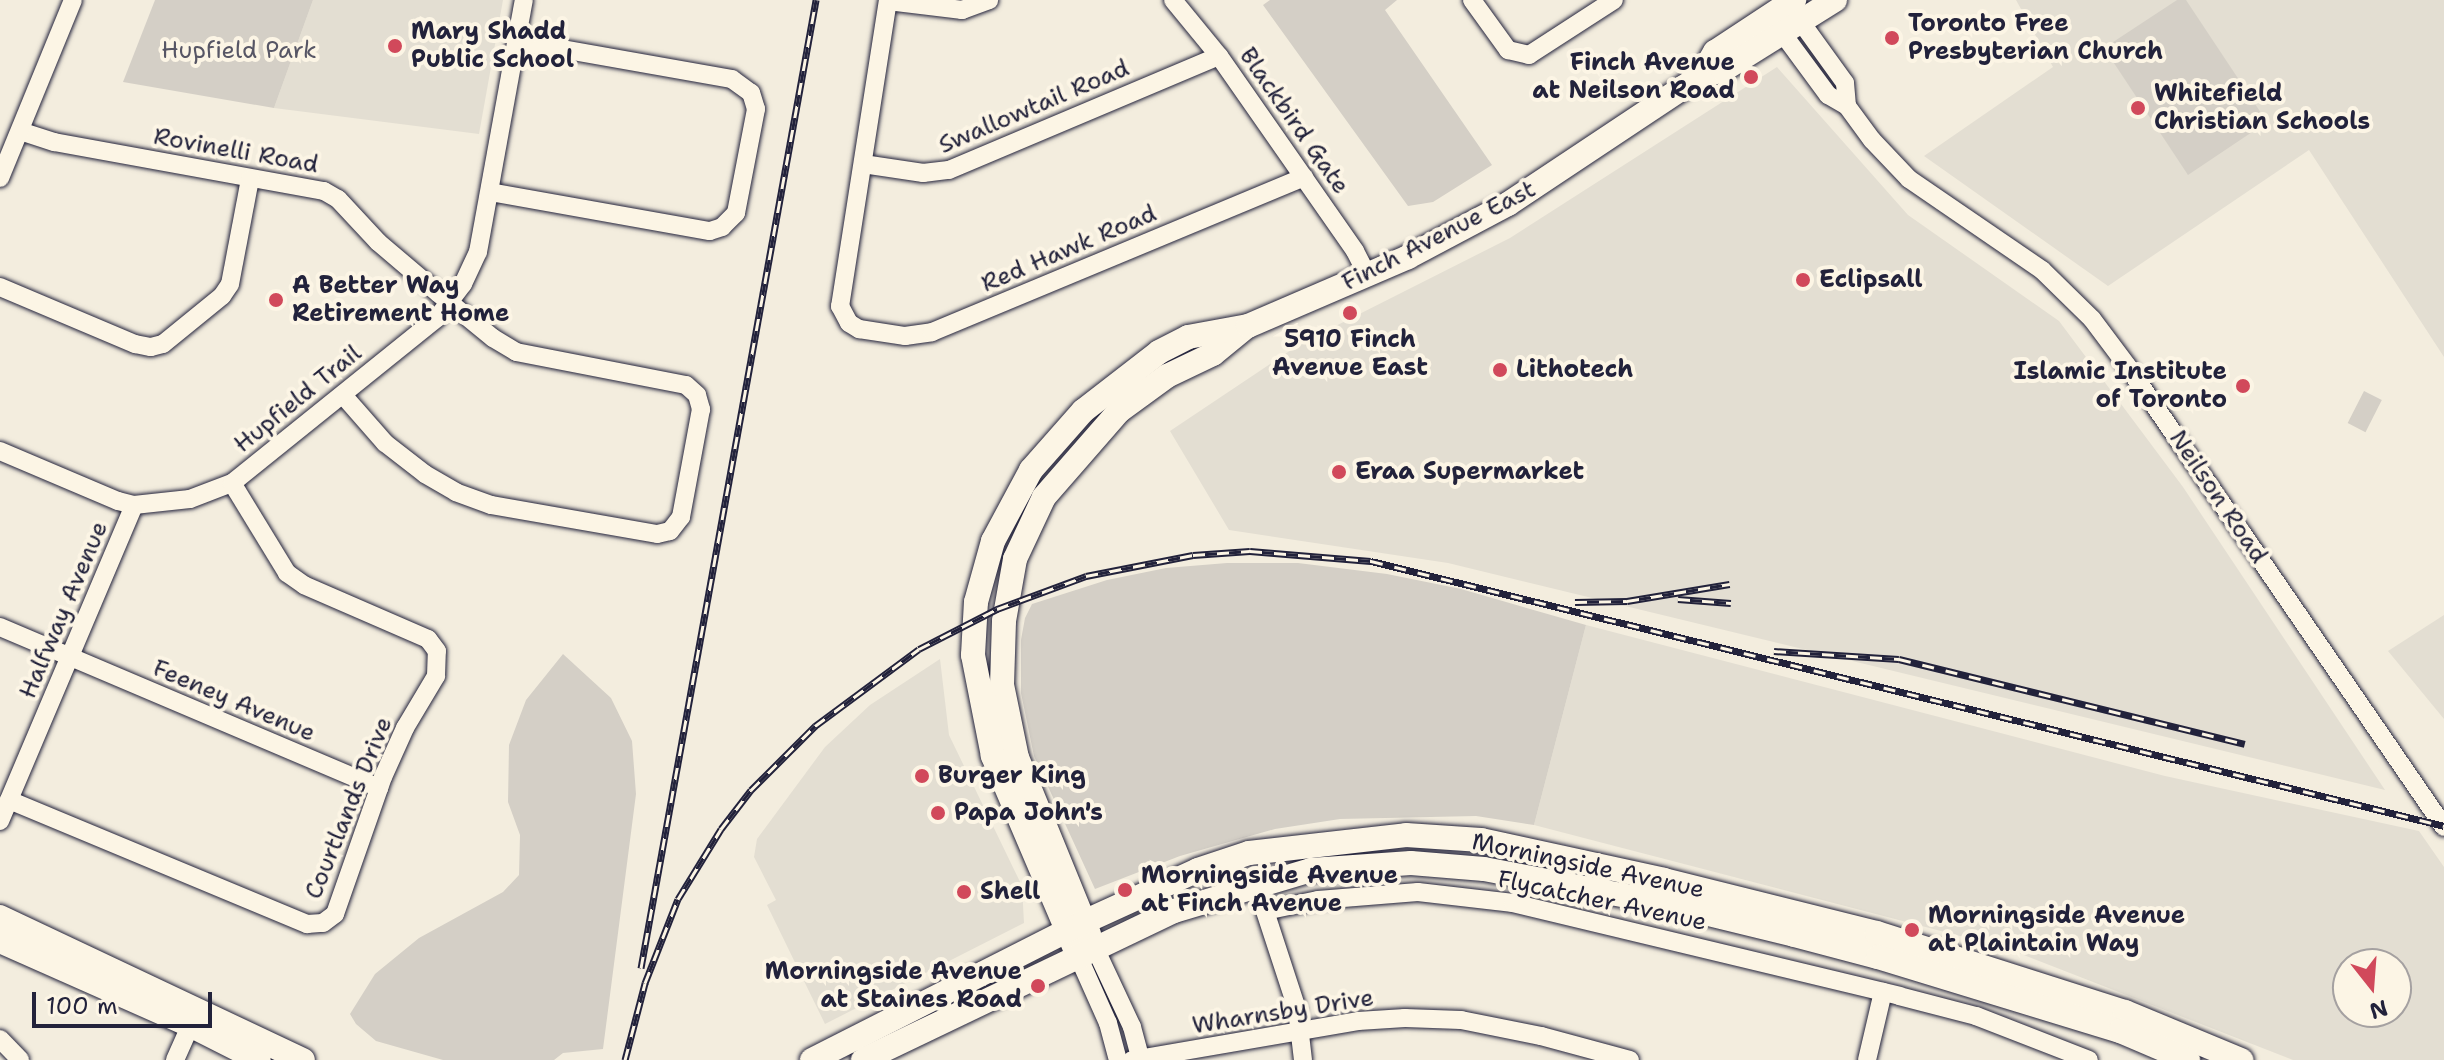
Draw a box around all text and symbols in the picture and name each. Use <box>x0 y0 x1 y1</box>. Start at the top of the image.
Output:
place label: Toronto Free Presbyterian Church <box>1908 10 2163 66</box>
place label: Mary Shadd Public School <box>411 18 574 74</box>
marker: Toronto Free Presbyterian Church <box>1883 29 1901 47</box>
park label: Hupfield Park <box>161 37 317 65</box>
marker: Mary Shadd Public School <box>386 37 404 55</box>
street label: Blackbird Gate <box>1233 42 1355 200</box>
place label: Finch Avenue at Neilson Road <box>1532 49 1735 105</box>
street label: Swallowtail Road <box>935 54 1133 160</box>
marker: Finch Avenue at Neilson Road <box>1742 68 1760 86</box>
place label: Whitefield Christian Schools <box>2154 80 2370 136</box>
marker: Whitefield Christian Schools <box>2129 99 2147 117</box>
street label: Rovinelli Road <box>151 122 321 180</box>
street label: Finch Avenue East <box>1337 175 1541 297</box>
street label: Red Hawk Road <box>977 199 1161 299</box>
place label: Eclipsall <box>1819 266 1923 294</box>
marker: Eclipsall <box>1794 271 1812 289</box>
place label: A Better Way Retirement Home <box>292 272 509 328</box>
marker: A Better Way Retirement Home <box>267 291 285 309</box>
marker: 5910 Finch Avenue East <box>1341 304 1359 322</box>
place label: 5910 Finch Avenue East <box>1272 326 1428 382</box>
street label: Hupfield Trail <box>229 339 367 459</box>
place label: Lithotech <box>1516 356 1633 384</box>
place label: Islamic Institute of Toronto <box>2013 358 2227 414</box>
marker: Lithotech <box>1491 361 1509 379</box>
marker: Islamic Institute of Toronto <box>2234 377 2252 395</box>
street label: Neilson Road <box>2163 425 2273 569</box>
place label: Eraa Supermarket <box>1355 458 1584 486</box>
marker: Eraa Supermarket <box>1330 463 1348 481</box>
street label: Halfway Avenue <box>14 517 114 703</box>
street label: Feeney Avenue <box>148 654 320 748</box>
street label: Courtlands Drive <box>299 713 399 903</box>
place label: Burger King <box>938 762 1086 790</box>
marker: Burger King <box>913 767 931 785</box>
place label: Papa John's <box>954 799 1103 827</box>
marker: Papa John's <box>929 804 947 822</box>
street label: Morningside Avenue <box>1469 827 1707 905</box>
place label: Morningside Avenue at Finch Avenue <box>1141 862 1398 918</box>
street label: Flycatcher Avenue <box>1495 865 1709 937</box>
place label: Shell <box>980 878 1040 906</box>
marker: Morningside Avenue at Finch Avenue <box>1116 881 1134 899</box>
marker: Shell <box>955 883 973 901</box>
place label: Morningside Avenue at Plaintain Way <box>1928 902 2185 958</box>
marker: Morningside Avenue at Plaintain Way <box>1903 921 1921 939</box>
north arrow <box>2332 948 2412 1028</box>
place label: Morningside Avenue at Staines Road <box>765 958 1022 1014</box>
scale bar <box>36 976 216 1026</box>
marker: Morningside Avenue at Staines Road <box>1029 977 1047 995</box>
street label: Wharnsby Drive <box>1190 983 1376 1041</box>
text: 100 m <box>46 990 118 1022</box>
text: N <box>2366 993 2391 1026</box>

